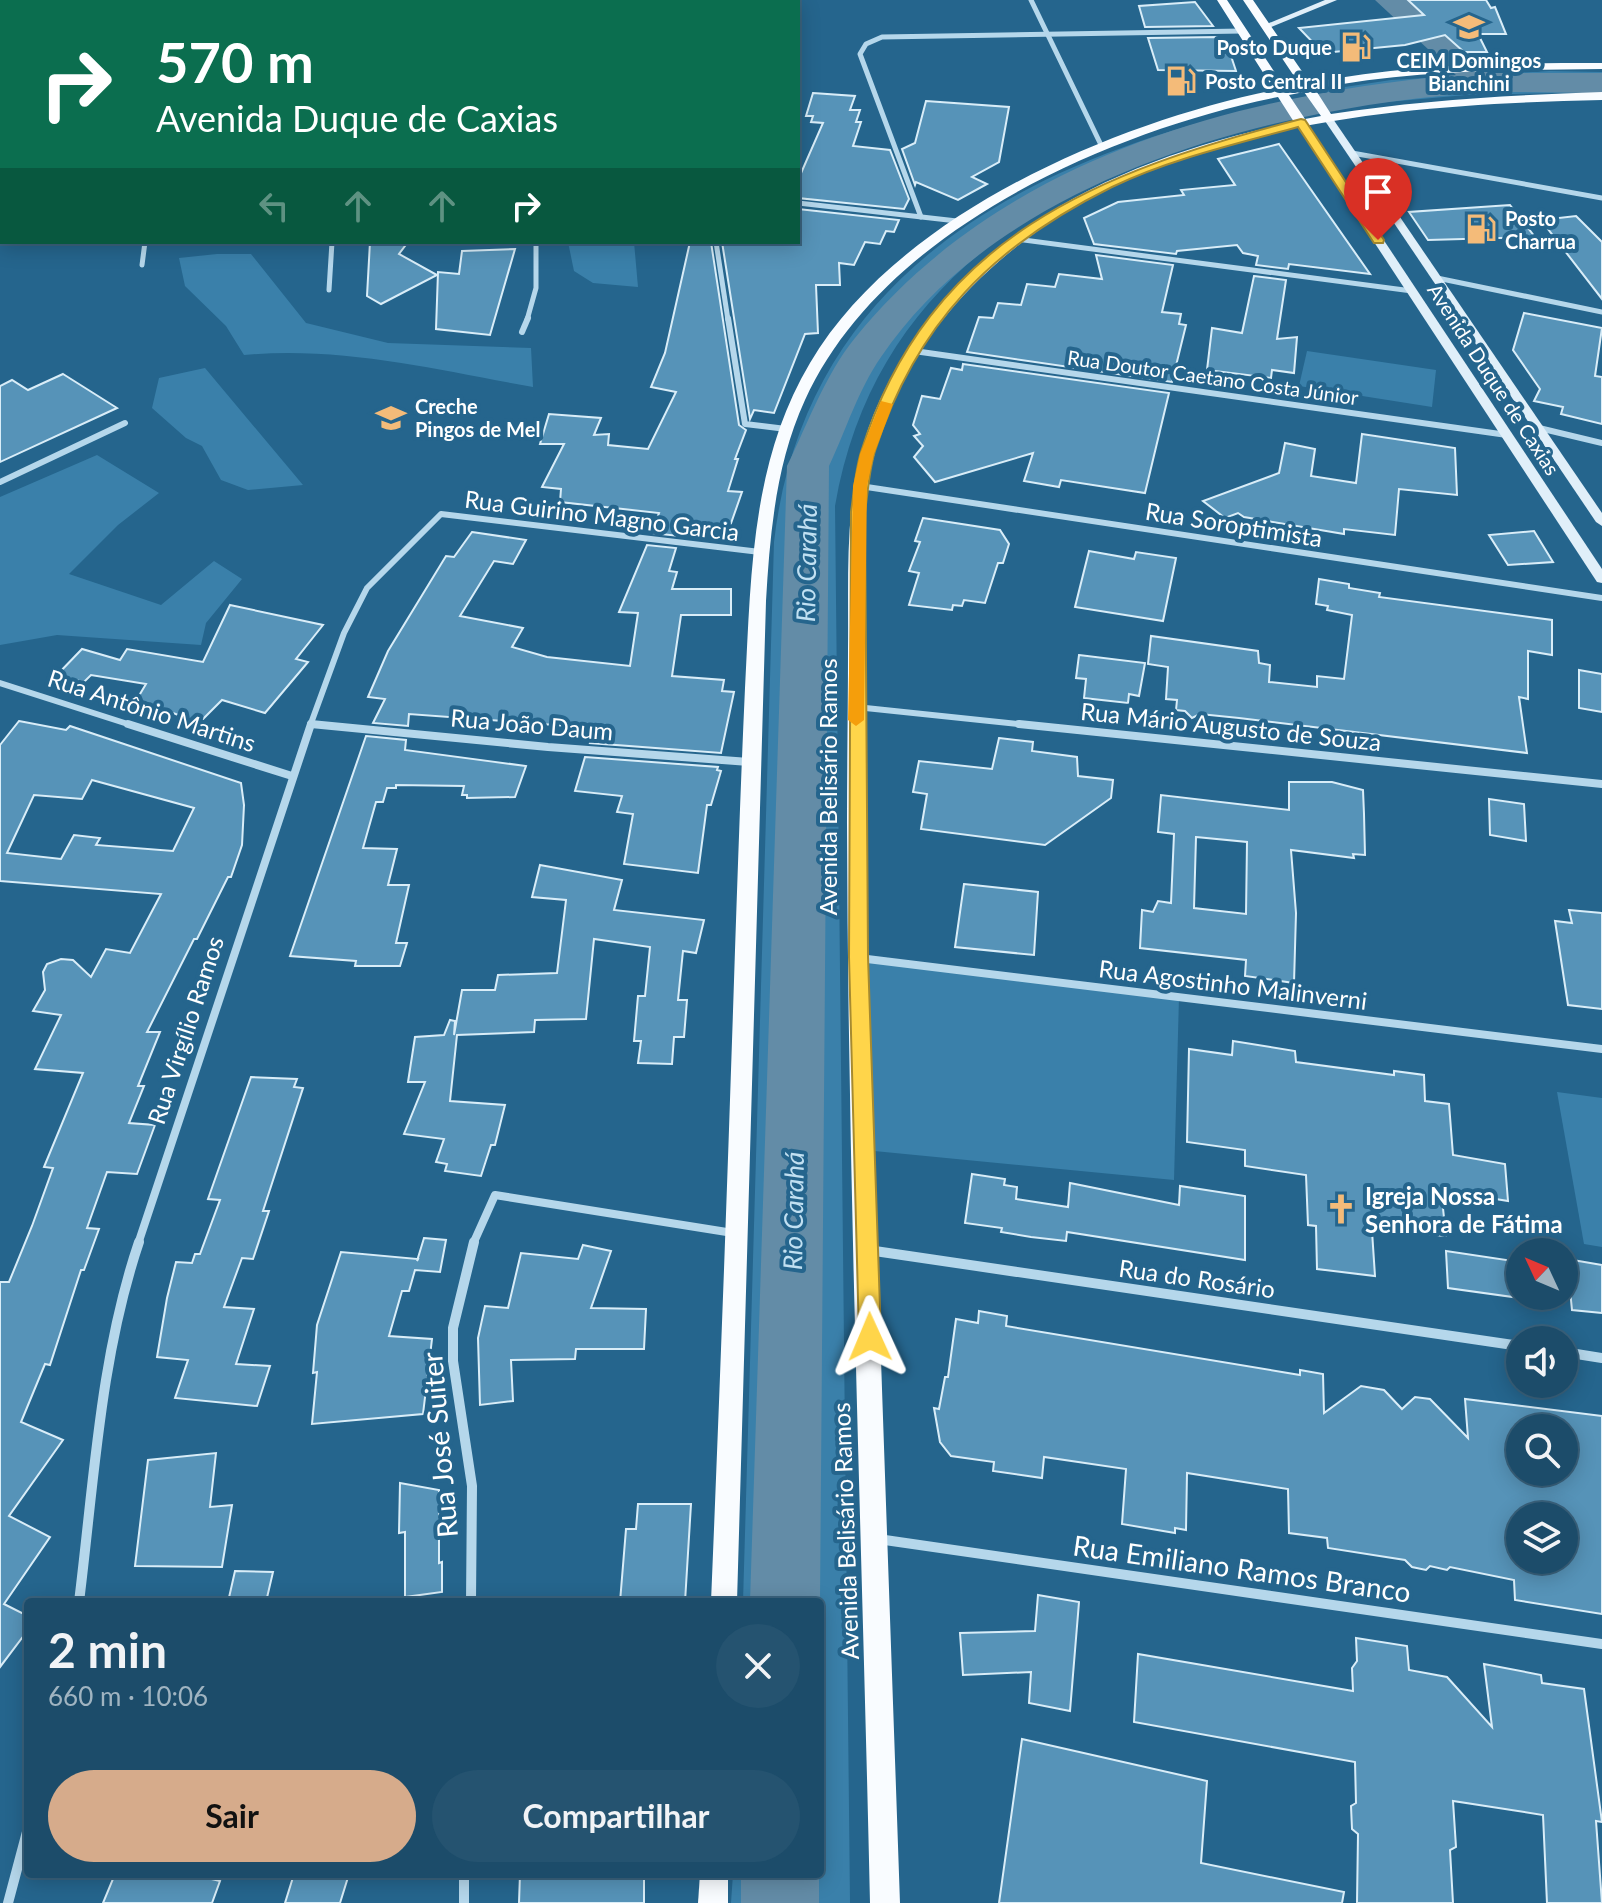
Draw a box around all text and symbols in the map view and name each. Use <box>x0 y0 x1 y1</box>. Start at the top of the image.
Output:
school or university icon: CEIM Domingos Bianchini <box>1452 10 1486 44</box>
text: 570 m <box>156 28 314 95</box>
fuel station icon: Posto Duque <box>1339 30 1373 64</box>
icon: right <box>24 32 128 136</box>
place label: Posto Duque <box>1216 35 1332 59</box>
place label: CEIM Domingos Bianchini <box>1397 48 1542 95</box>
fuel station icon: Posto Central II <box>1164 64 1198 98</box>
place label: Posto Central II <box>1205 69 1342 93</box>
text: Avenida Duque de Caxias <box>156 96 558 140</box>
pin <box>1344 158 1412 240</box>
icon: arrive <box>1356 170 1400 214</box>
icon: left <box>252 184 296 228</box>
icon: ahead <box>336 184 380 228</box>
icon: ahead <box>420 184 464 228</box>
icon: right <box>504 184 548 228</box>
place label: Posto Charrua <box>1505 206 1576 253</box>
fuel station icon: Posto Charrua <box>1464 212 1498 246</box>
street label: Avenida Duque de Caxias <box>1423 279 1565 479</box>
street label: Rua Doutor Caetano Costa Júnior <box>1066 345 1361 409</box>
place label: Creche Pingos de Mel <box>415 394 540 441</box>
school or university icon: Creche Pingos de Mel <box>374 401 408 435</box>
street label: Rua Guirino Magno Garcia <box>463 484 741 546</box>
street label: Rua Soroptimista <box>1143 496 1325 552</box>
water label: Rio Carahá <box>789 503 823 622</box>
street label: Avenida Belisário Ramos <box>813 658 842 916</box>
street label: Rua Antônio Martins <box>44 663 260 757</box>
street label: Rua Mário Augusto de Souza <box>1079 696 1383 756</box>
street label: Rua João Daum <box>449 702 615 746</box>
street label: Rua Virgílio Ramos <box>141 932 229 1128</box>
street label: Rua Agostinho Malinverni <box>1097 953 1369 1015</box>
water label: Rio Carahá <box>776 1151 810 1270</box>
place label: Igreja Nossa Senhora de Fátima <box>1365 1181 1563 1238</box>
church icon: Igreja Nossa Senhora de Fátima <box>1324 1192 1358 1226</box>
north arrow <box>1506 1238 1578 1310</box>
map controls <box>1506 1238 1578 1574</box>
street label: Rua do Rosário <box>1117 1253 1277 1303</box>
position arrow <box>828 1295 912 1379</box>
button: sound <box>1506 1326 1578 1398</box>
street label: Rua José Suiter <box>414 1351 464 1539</box>
street label: Avenida Belisário Ramos <box>826 1402 864 1660</box>
button: search <box>1506 1414 1578 1486</box>
button: layers <box>1506 1502 1578 1574</box>
street label: Rua Emiliano Ramos Branco <box>1071 1527 1413 1609</box>
text: 2 min <box>48 1621 167 1678</box>
button: close <box>716 1624 800 1708</box>
text: 660 m · 10:06 <box>48 1680 208 1712</box>
button: Sair <box>48 1770 416 1862</box>
button: Compartilhar <box>432 1770 800 1862</box>

